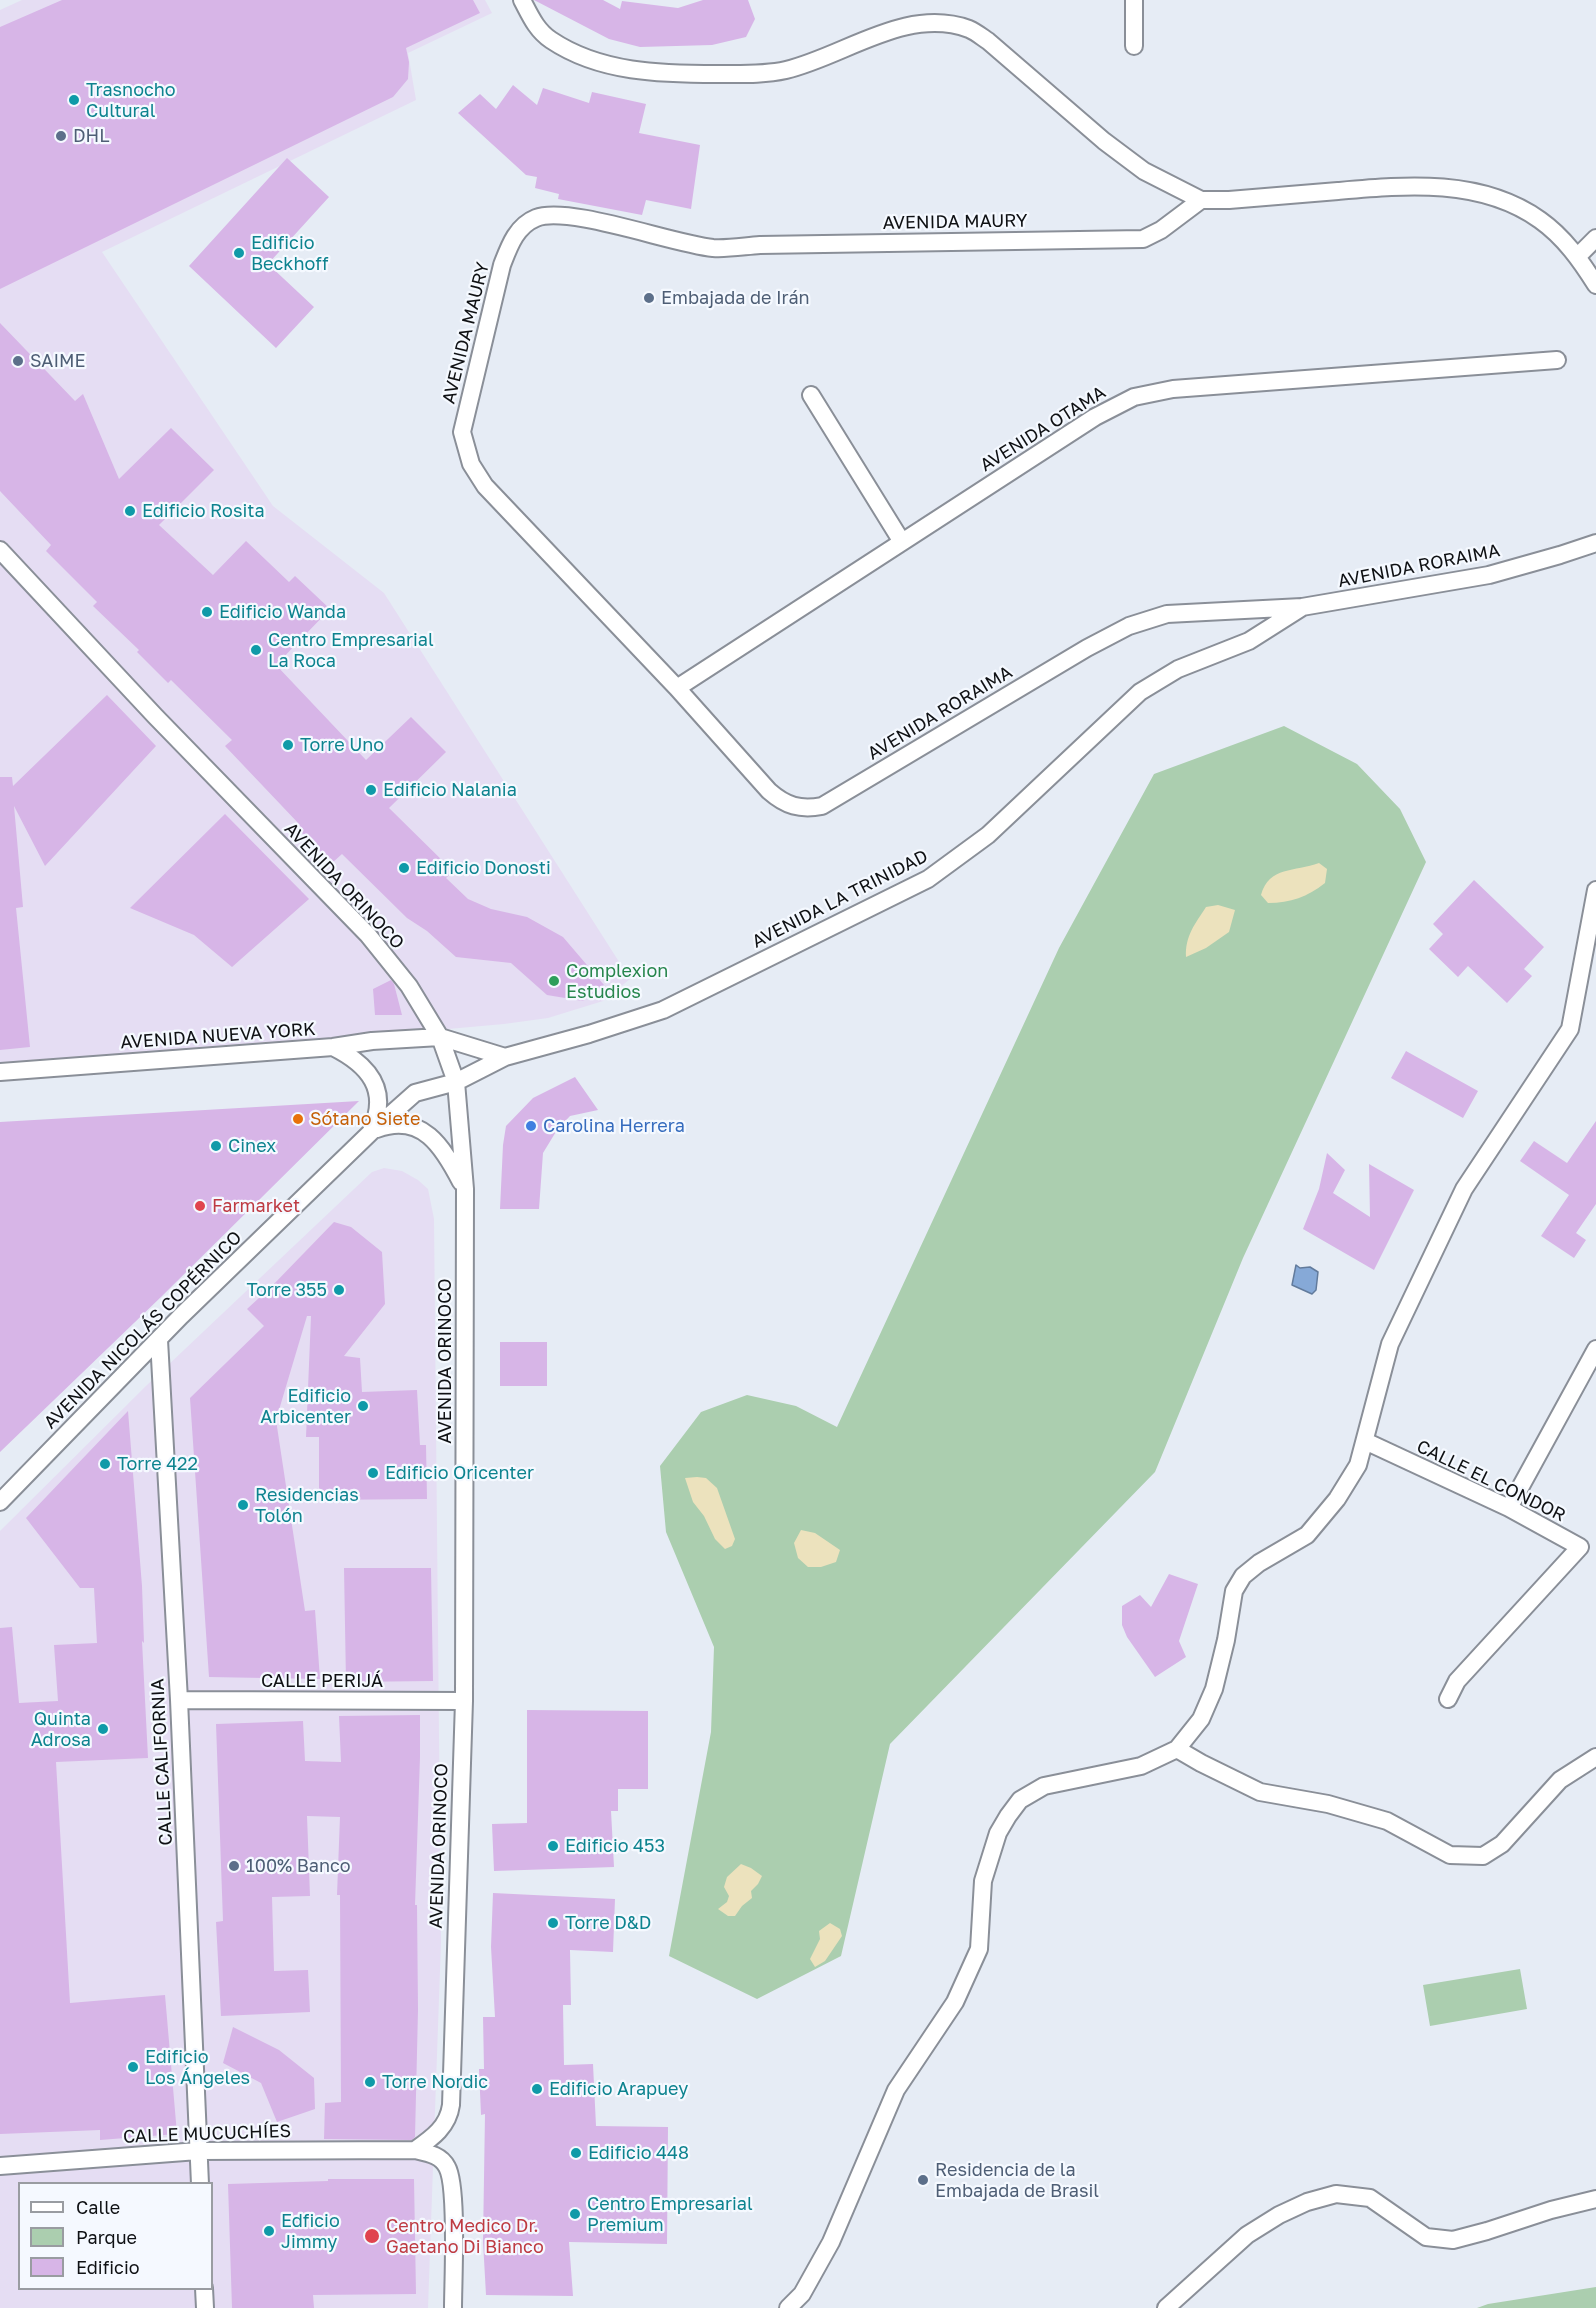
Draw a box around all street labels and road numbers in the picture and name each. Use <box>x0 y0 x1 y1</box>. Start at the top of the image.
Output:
street label: AVENIDA MAURY <box>882 210 1028 234</box>
street label: AVENIDA MAURY <box>438 260 494 406</box>
street label: AVENIDA OTAMA <box>976 382 1110 476</box>
street label: AVENIDA RORAIMA <box>1336 540 1502 592</box>
street label: AVENIDA RORAIMA <box>864 661 1016 765</box>
street label: AVENIDA ORINOCO <box>280 818 408 954</box>
street label: AVENIDA LA TRINIDAD <box>749 845 931 953</box>
street label: AVENIDA NUEVA YORK <box>120 1018 316 1054</box>
street label: AVENIDA NICOLÁS COPÉRNICO <box>40 1227 246 1433</box>
street label: AVENIDA ORINOCO <box>434 1278 456 1444</box>
street label: CALLE EL CONDOR <box>1413 1436 1569 1526</box>
street label: CALLE PERIJÁ <box>261 1670 383 1692</box>
street label: CALLE CALIFORNIA <box>147 1678 177 1846</box>
street label: AVENIDA ORINOCO <box>425 1763 453 1929</box>
street label: CALLE MUCUCHÍES <box>123 2120 291 2148</box>

